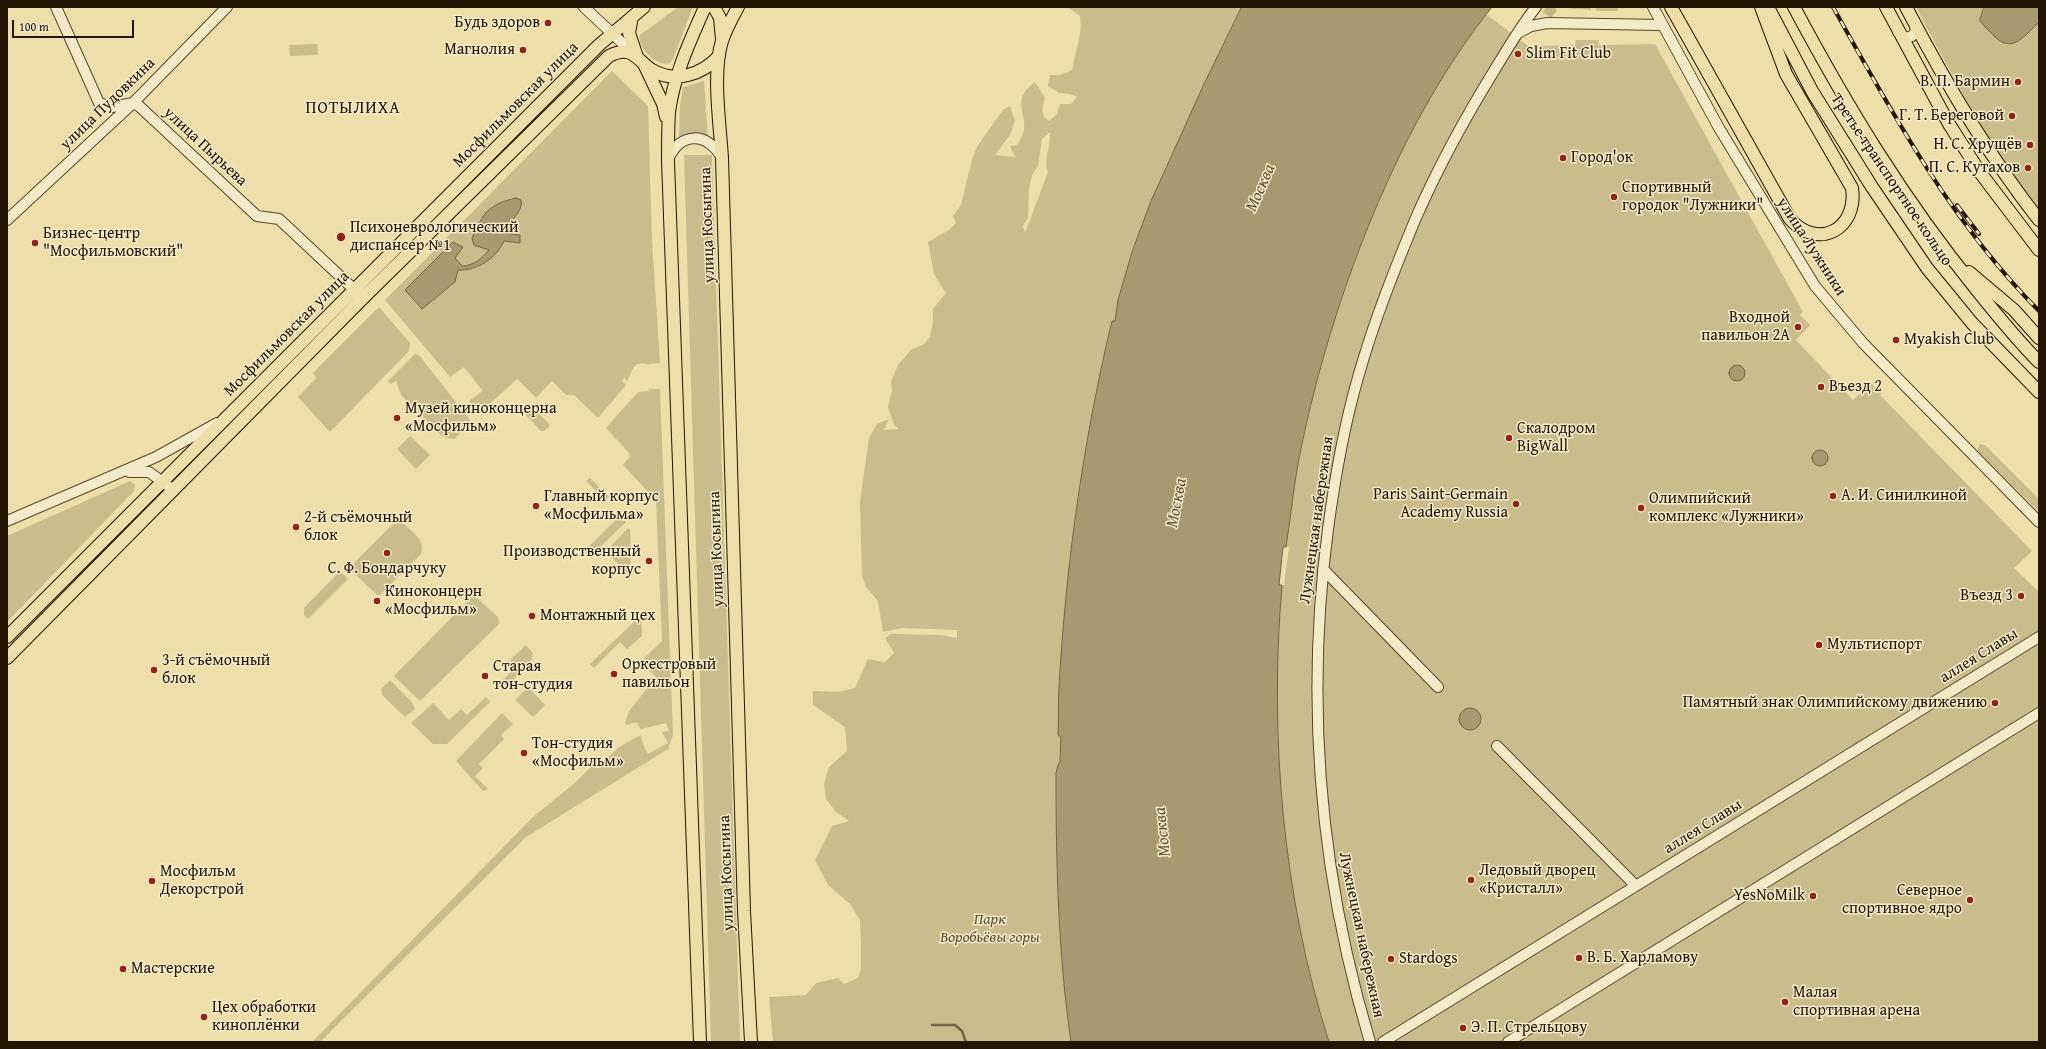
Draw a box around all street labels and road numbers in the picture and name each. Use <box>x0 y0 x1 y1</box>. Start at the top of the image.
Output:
street label: Мосфильмовская улица <box>449 38 583 172</box>
street label: улица Пудовкина <box>57 54 159 154</box>
street label: Третье транспортное кольцо <box>1826 90 1956 270</box>
street label: улица Пырьева <box>159 103 251 191</box>
street label: улица Косыгина <box>696 167 720 283</box>
street label: улица Лужники <box>1772 194 1850 300</box>
street label: Мосфильмовская улица <box>220 267 354 401</box>
street label: Лужнецкая набережная <box>1296 435 1338 605</box>
street label: улица Косыгина <box>705 491 729 607</box>
street label: аллея Славы <box>1936 624 2022 688</box>
street label: аллея Славы <box>1660 795 1746 859</box>
street label: улица Косыгина <box>715 815 739 931</box>
street label: Лужнецкая набережная <box>1334 850 1388 1020</box>

